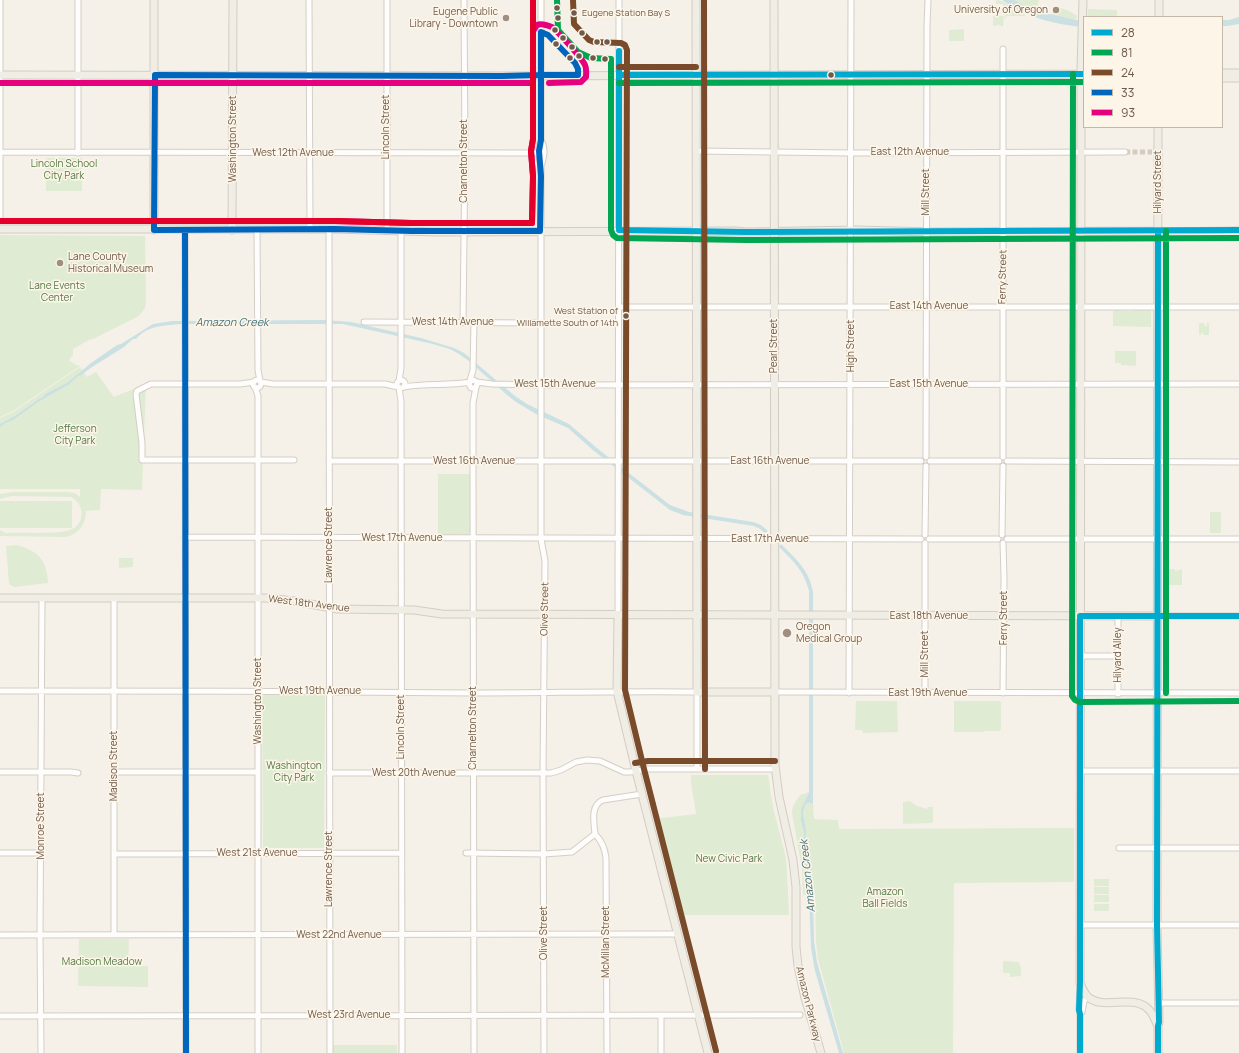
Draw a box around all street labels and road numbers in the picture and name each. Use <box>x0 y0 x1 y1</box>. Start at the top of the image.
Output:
street label: Lincoln Street <box>380 95 392 159</box>
street label: Washington Street <box>227 96 239 182</box>
street label: Charnelton Street <box>458 119 470 203</box>
street label: East 12th Avenue <box>871 146 949 158</box>
street label: West 12th Avenue <box>252 147 334 159</box>
street label: Hilyard Street <box>1152 151 1164 213</box>
street label: Mill Street <box>920 169 932 215</box>
street label: Ferry Street <box>997 250 1009 304</box>
street label: East 14th Avenue <box>890 300 968 312</box>
street label: West 14th Avenue <box>412 316 494 328</box>
street label: Pearl Street <box>768 319 780 373</box>
street label: High Street <box>845 320 857 372</box>
street label: West 15th Avenue <box>514 378 596 390</box>
street label: East 15th Avenue <box>890 378 968 390</box>
street label: West 16th Avenue <box>433 455 515 467</box>
street label: East 16th Avenue <box>731 455 809 467</box>
street label: Lawrence Street <box>323 507 335 583</box>
street label: West 17th Avenue <box>362 532 442 544</box>
street label: East 17th Avenue <box>731 533 809 545</box>
street label: Olive Street <box>539 582 551 636</box>
street label: Ferry Street <box>998 591 1010 645</box>
street label: West 18th Avenue <box>268 593 350 615</box>
street label: East 18th Avenue <box>890 610 968 622</box>
street label: Hilyard Alley <box>1112 627 1124 683</box>
street label: Mill Street <box>919 631 931 677</box>
street label: Washington Street <box>252 658 264 744</box>
street label: West 19th Avenue <box>279 685 361 697</box>
street label: Charnelton Street <box>467 686 479 770</box>
street label: East 19th Avenue <box>889 687 967 699</box>
street label: Lincoln Street <box>395 695 407 759</box>
street label: Madison Street <box>108 731 120 801</box>
street label: West 20th Avenue <box>372 767 456 779</box>
street label: Monroe Street <box>35 793 47 859</box>
street label: Lawrence Street <box>323 831 335 907</box>
street label: West 21st Avenue <box>217 847 297 859</box>
street label: Olive Street <box>538 906 550 960</box>
street label: McMillan Street <box>600 906 612 978</box>
street label: West 22nd Avenue <box>296 929 382 941</box>
street label: Amazon Parkway <box>793 965 823 1043</box>
street label: West 23rd Avenue <box>308 1009 390 1021</box>

